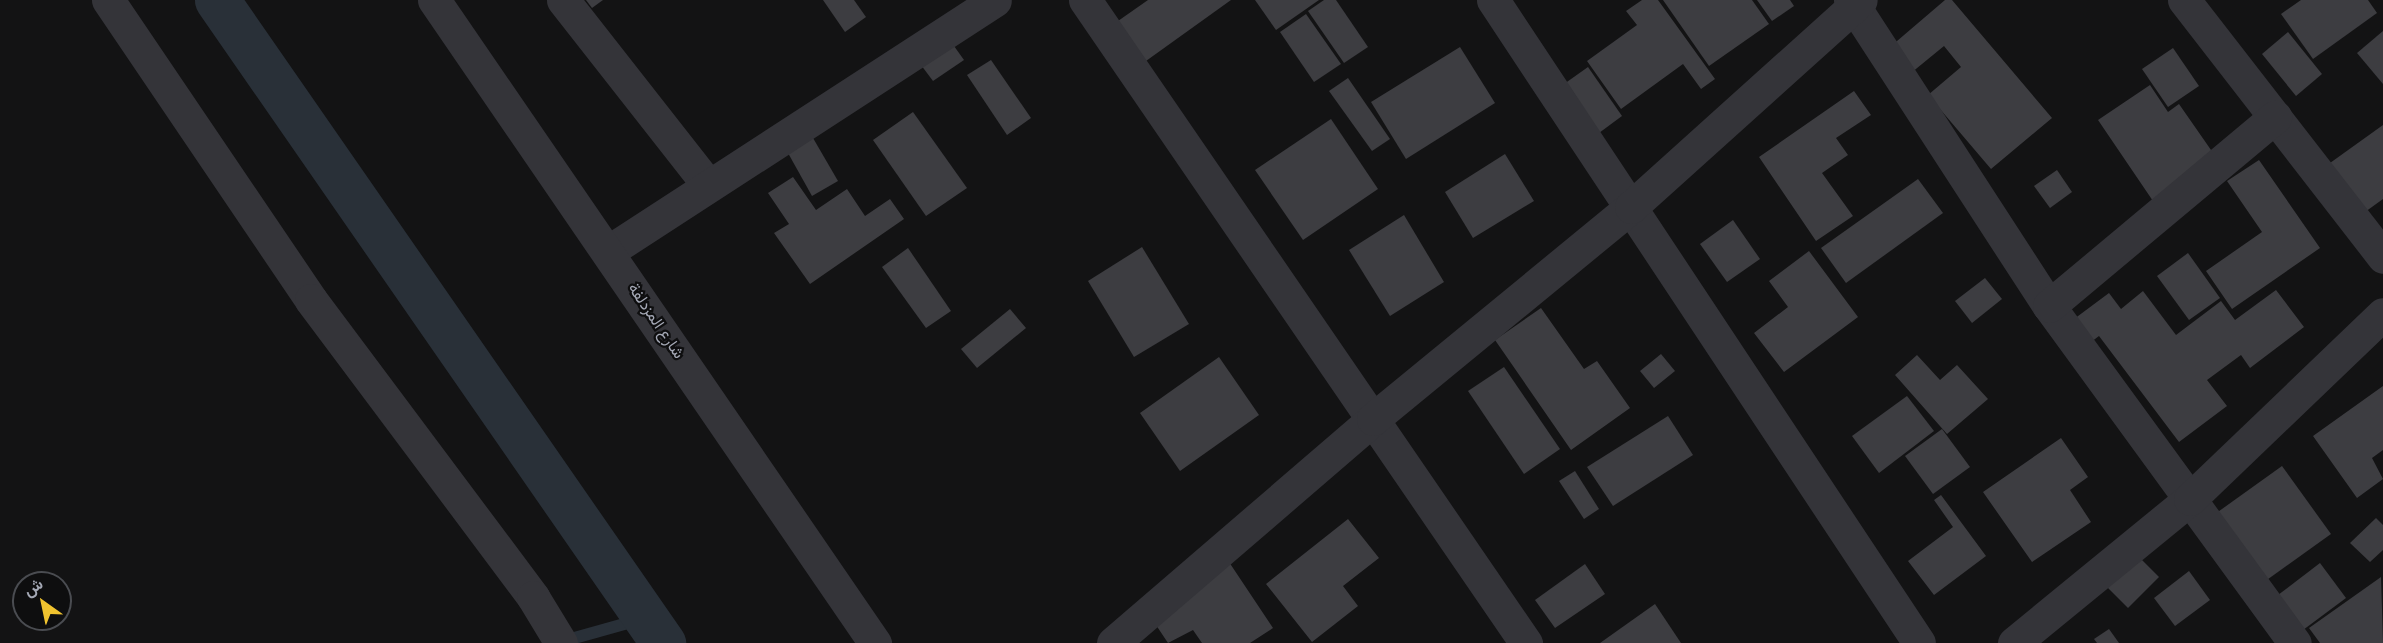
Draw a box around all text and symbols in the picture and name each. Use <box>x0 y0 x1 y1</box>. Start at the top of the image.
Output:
street label: شارع المزدلفة <box>624 280 688 362</box>
north arrow <box>12 571 72 631</box>
text: ش <box>20 574 46 600</box>

